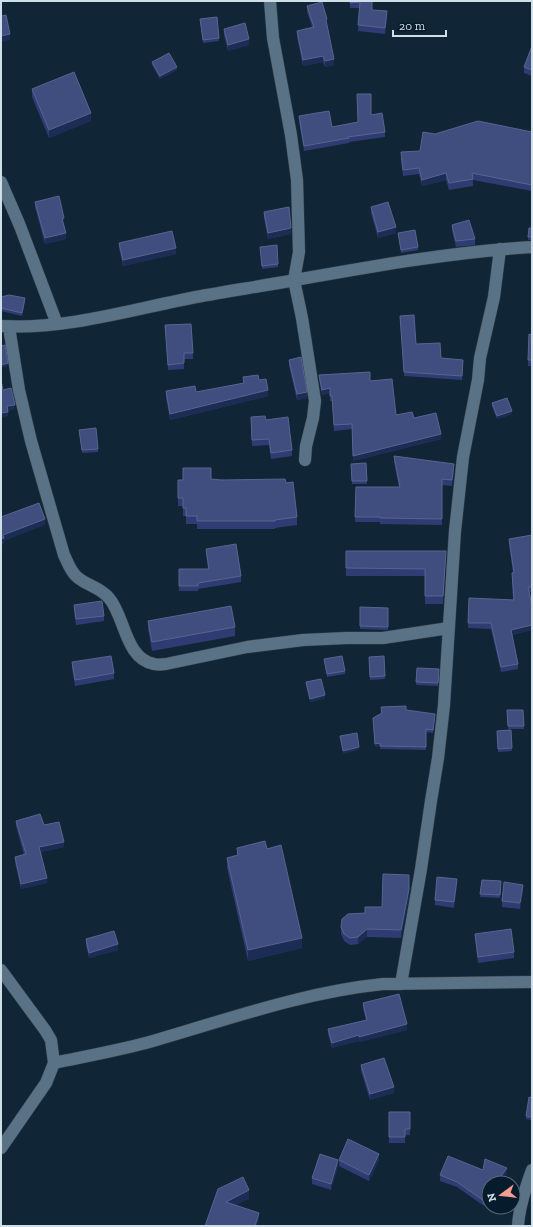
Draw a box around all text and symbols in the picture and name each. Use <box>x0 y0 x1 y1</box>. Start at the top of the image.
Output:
scale bar <box>393 12 446 38</box>
text: 20 m <box>399 19 426 33</box>
north arrow <box>481 1175 521 1215</box>
text: N <box>484 1191 499 1203</box>

